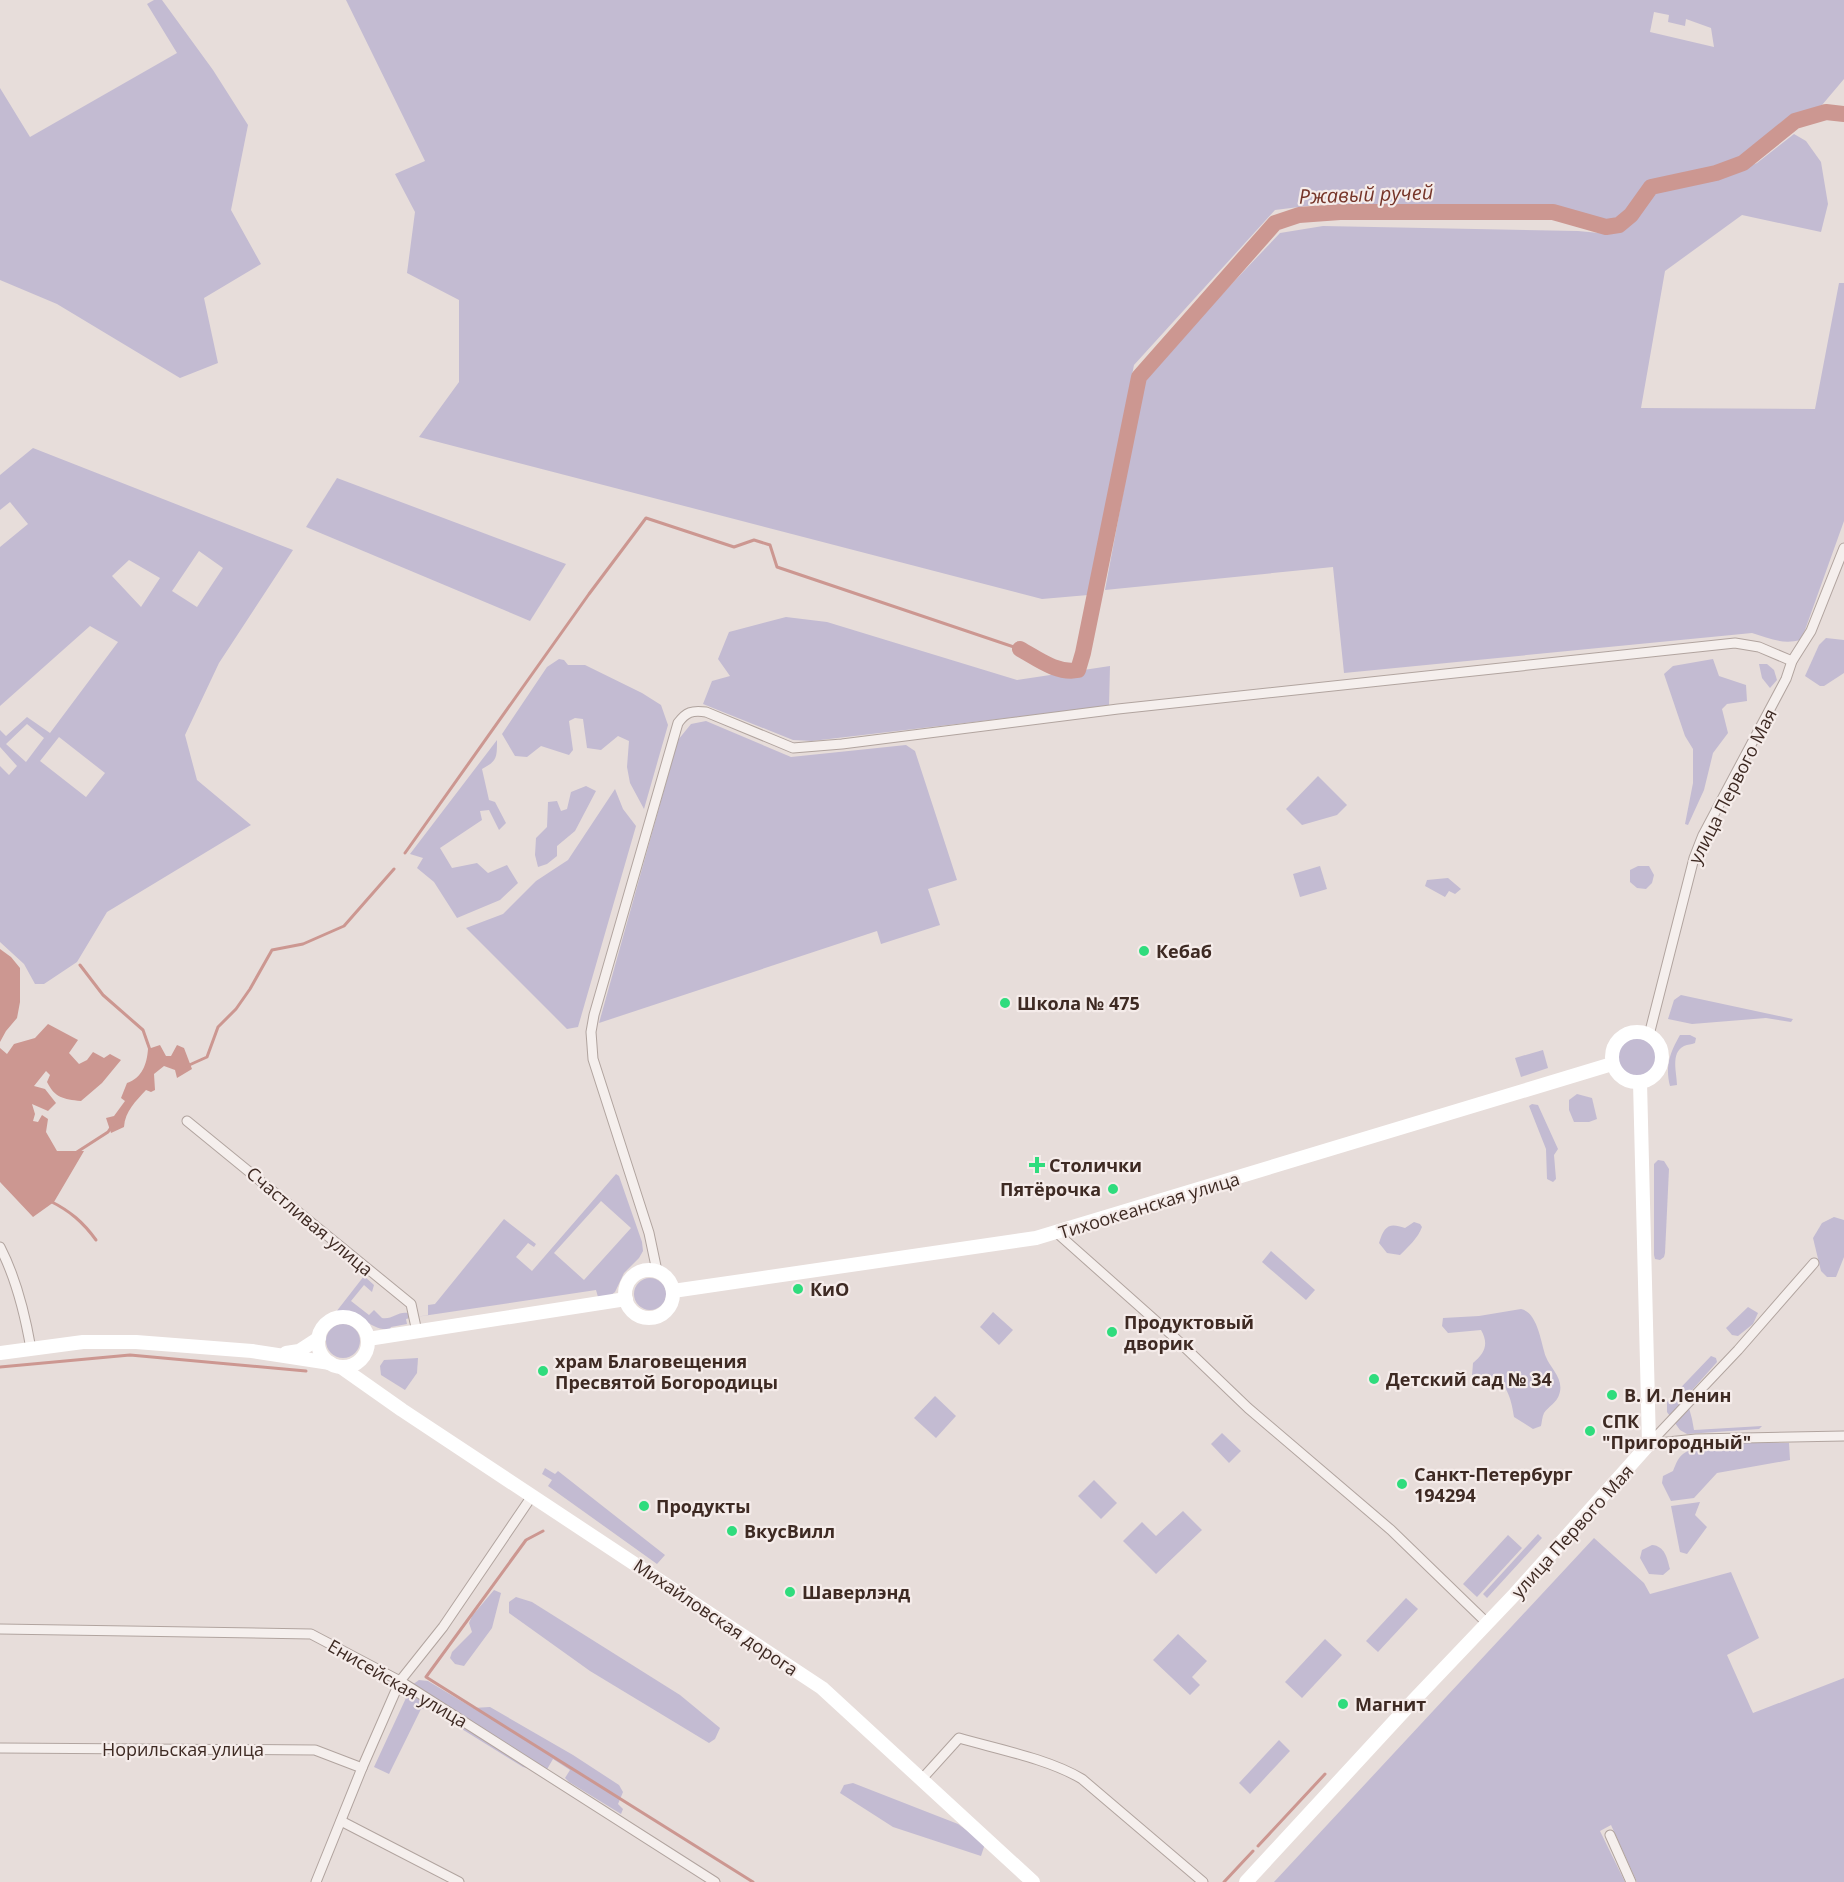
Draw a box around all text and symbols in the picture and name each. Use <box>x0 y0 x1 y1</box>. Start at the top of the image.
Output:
water label: Ржавый ручей <box>1298 178 1434 210</box>
street label: улица Первого Мая <box>1682 704 1782 868</box>
place label: Кебаб <box>1156 939 1212 963</box>
marker: Кебаб <box>1137 944 1151 958</box>
place label: Школа № 475 <box>1017 991 1140 1015</box>
marker: Школа № 475 <box>998 996 1012 1010</box>
place label: Столички <box>1049 1153 1142 1177</box>
marker: Столички <box>1030 1158 1044 1172</box>
street label: Счастливая улица <box>242 1161 378 1281</box>
street label: Тихоокеанская улица <box>1056 1166 1242 1244</box>
place label: Пятёрочка <box>1000 1177 1101 1201</box>
marker: Пятёрочка <box>1106 1182 1120 1196</box>
place label: КиО <box>810 1277 849 1301</box>
marker: КиО <box>791 1282 805 1296</box>
place label: Продуктовый дворик <box>1124 1310 1254 1355</box>
marker: Продуктовый дворик <box>1105 1325 1119 1339</box>
place label: храм Благовещения Пресвятой Богородицы <box>555 1349 778 1394</box>
marker: храм Благовещения Пресвятой Богородицы <box>536 1364 550 1378</box>
place label: Детский сад № 34 <box>1386 1367 1552 1391</box>
marker: Детский сад № 34 <box>1367 1372 1381 1386</box>
place label: В. И. Ленин <box>1624 1383 1731 1407</box>
marker: В. И. Ленин <box>1605 1388 1619 1402</box>
place label: СПК "Пригородный" <box>1602 1409 1751 1454</box>
marker: СПК "Пригородный" <box>1583 1424 1597 1438</box>
street label: улица Первого Мая <box>1506 1459 1638 1603</box>
place label: Санкт-Петербург 194294 <box>1414 1462 1573 1507</box>
marker: Санкт-Петербург 194294 <box>1395 1477 1409 1491</box>
place label: Продукты <box>656 1494 751 1518</box>
marker: Продукты <box>637 1499 651 1513</box>
place label: ВкусВилл <box>744 1519 835 1543</box>
marker: ВкусВилл <box>725 1524 739 1538</box>
street label: Михайловская дорога <box>629 1553 803 1681</box>
place label: Шаверлэнд <box>802 1580 910 1604</box>
marker: Шаверлэнд <box>783 1585 797 1599</box>
street label: Енисейская улица <box>324 1633 472 1733</box>
place label: Магнит <box>1355 1692 1426 1716</box>
marker: Магнит <box>1336 1697 1350 1711</box>
street label: Норильская улица <box>102 1737 264 1761</box>

